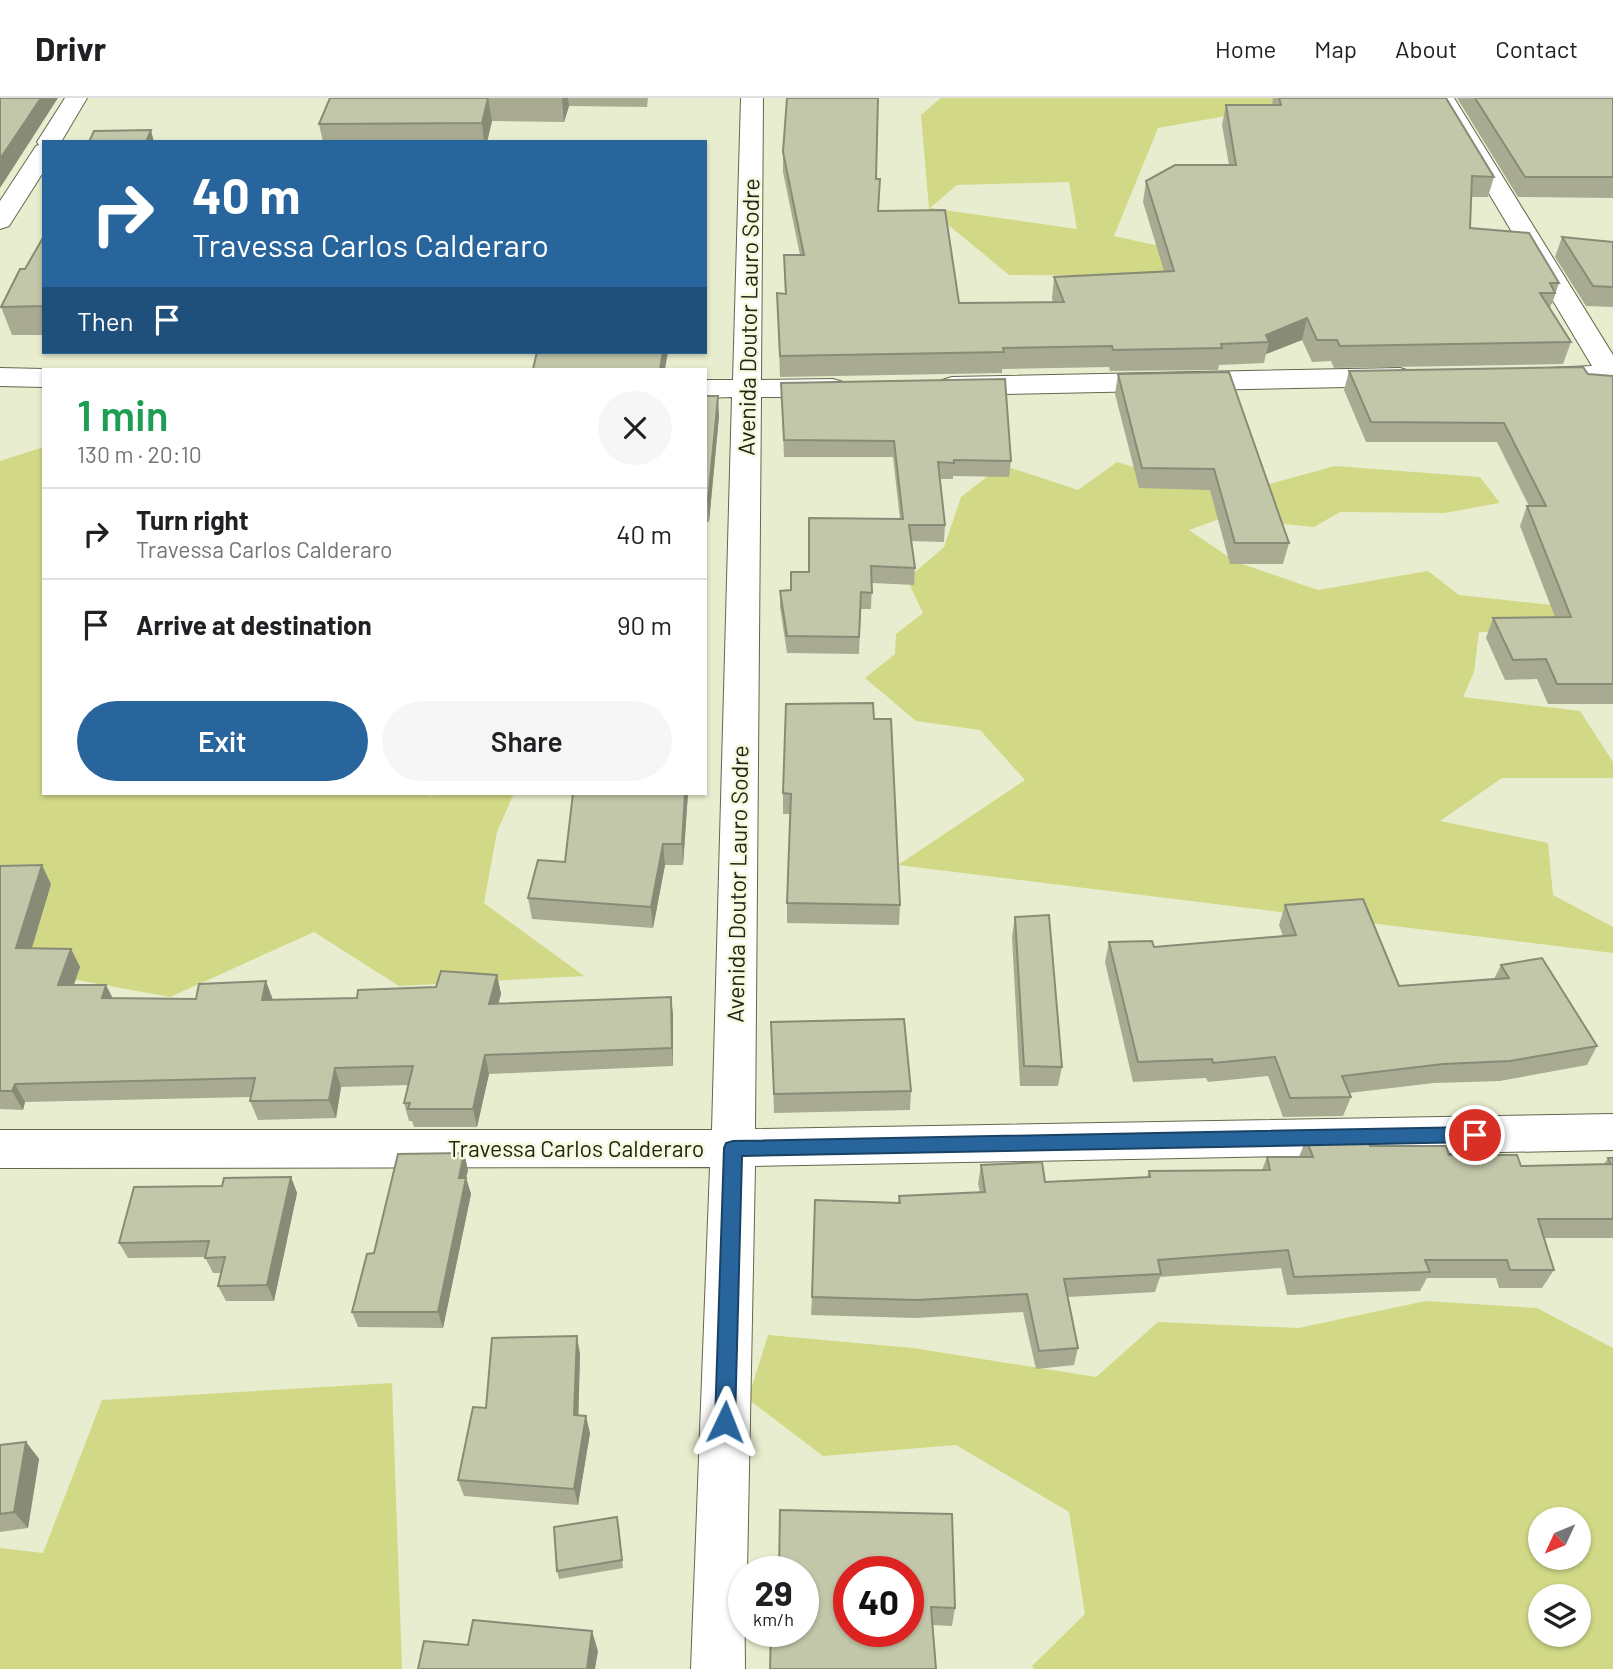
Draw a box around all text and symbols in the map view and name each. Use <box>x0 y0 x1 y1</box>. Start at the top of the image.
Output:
text: Drivr <box>35 28 106 68</box>
text: Home <box>1215 34 1276 63</box>
text: Map <box>1314 34 1357 63</box>
text: About <box>1395 34 1457 63</box>
text: Contact <box>1495 34 1578 63</box>
text: 40 m <box>192 165 300 224</box>
icon: right <box>77 168 168 259</box>
street label: Avenida Doutor Lauro Sodre <box>732 178 764 456</box>
text: Travessa Carlos Calderaro <box>192 225 549 263</box>
icon: arrive <box>148 301 186 339</box>
text: Then <box>77 305 134 336</box>
text: 1 min <box>77 389 169 439</box>
button: close <box>598 391 672 465</box>
text: 130 m · 20:10 <box>77 440 202 468</box>
text: Turn right <box>136 504 249 535</box>
icon: right <box>77 515 115 553</box>
text: 40 m <box>616 518 672 549</box>
text: Travessa Carlos Calderaro <box>136 535 392 563</box>
icon: arrive <box>77 606 115 644</box>
text: Arrive at destination <box>136 609 372 640</box>
text: 90 m <box>617 609 672 640</box>
button: Exit <box>77 701 368 781</box>
button: Share <box>382 701 672 781</box>
street label: Avenida Doutor Lauro Sodre <box>721 745 753 1023</box>
pin <box>1445 1105 1505 1165</box>
icon: arrive <box>1456 1116 1494 1154</box>
street label: Travessa Carlos Calderaro <box>448 1134 704 1162</box>
position arrow <box>688 1385 762 1459</box>
north arrow <box>1528 1507 1591 1570</box>
map controls <box>1528 1507 1591 1647</box>
speed limit sign: 40 <box>833 1556 924 1647</box>
text: 29 <box>754 1571 793 1613</box>
button: layers <box>1528 1584 1591 1647</box>
text: km/h <box>753 1608 794 1630</box>

